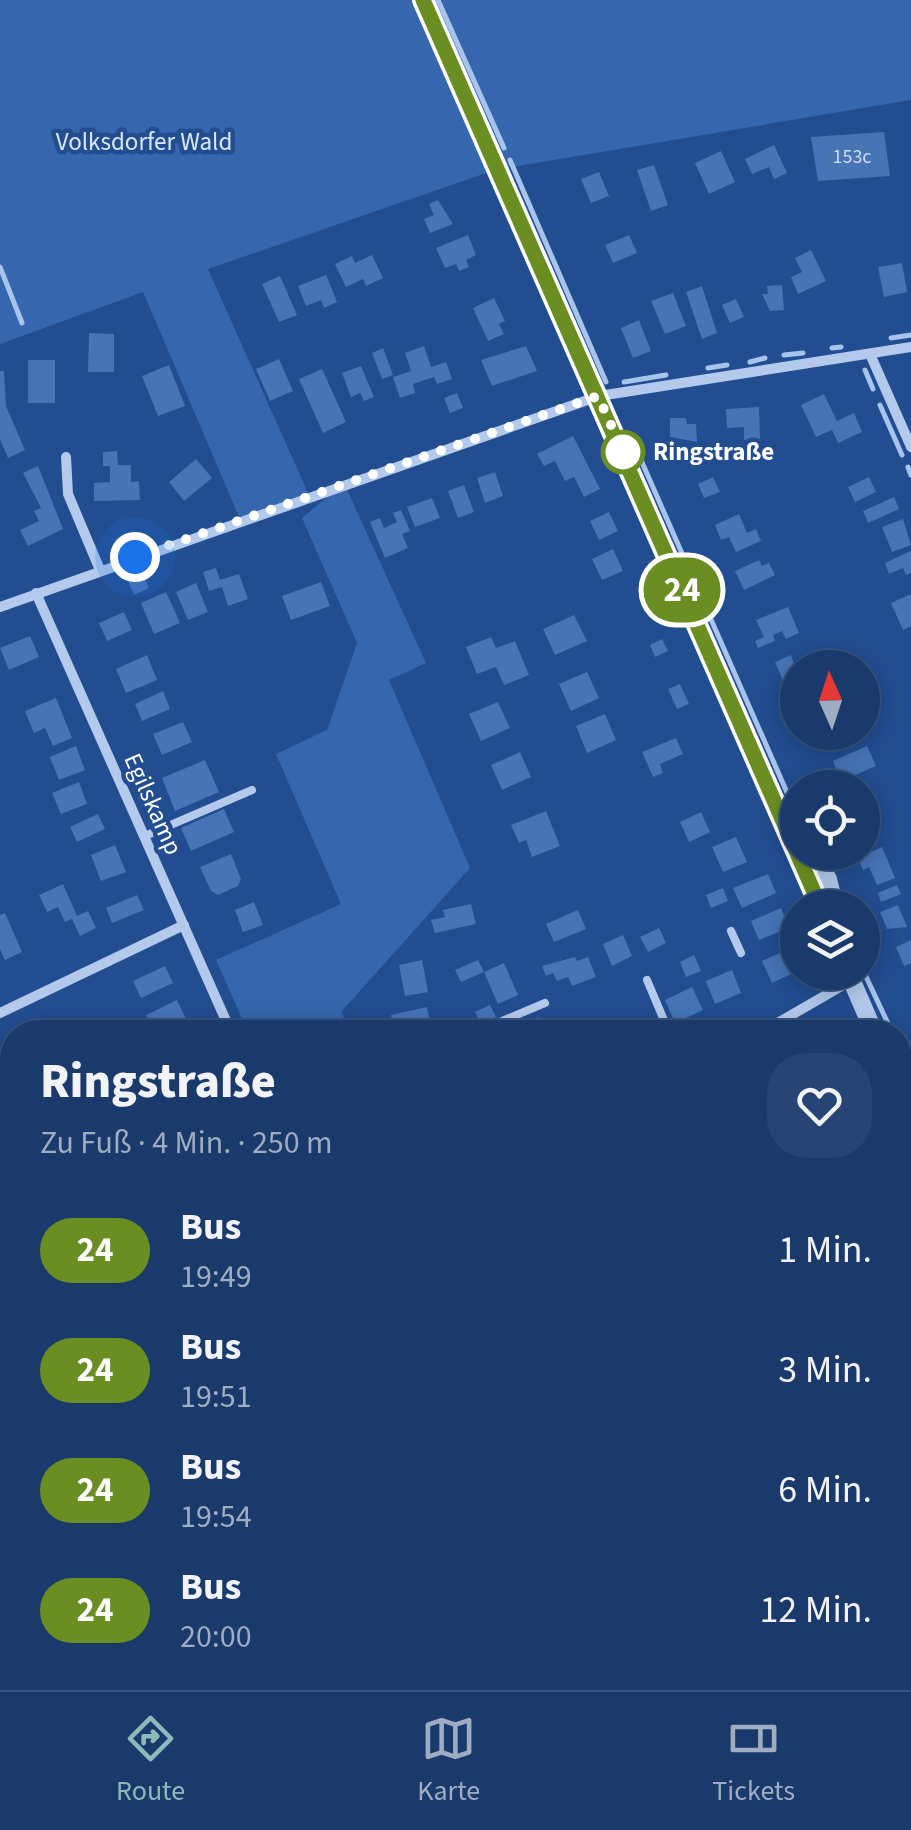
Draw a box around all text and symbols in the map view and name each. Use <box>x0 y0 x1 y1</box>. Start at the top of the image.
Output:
park label: Volksdorfer Wald <box>56 124 232 160</box>
house number: 153c <box>833 143 871 171</box>
marker: Ringstraße <box>602 431 644 473</box>
place label: Ringstraße <box>653 434 774 470</box>
your location <box>110 532 160 582</box>
line badge: 24 <box>637 558 727 622</box>
text: 24 <box>664 565 700 615</box>
north arrow <box>780 650 880 750</box>
map controls <box>780 650 880 990</box>
street label: Egilskamp <box>115 747 191 861</box>
button: locate <box>780 770 880 870</box>
button: layers <box>780 890 880 990</box>
text: Ringstraße <box>40 1048 276 1116</box>
button: heart <box>767 1053 872 1158</box>
text: Zu Fuß · 4 Min. · 250 m <box>40 1120 333 1166</box>
text: Bus <box>180 1200 241 1254</box>
text: 1 Min. <box>778 1223 872 1277</box>
text: 24 <box>77 1225 113 1275</box>
text: 19:49 <box>180 1254 252 1300</box>
text: Bus <box>180 1320 241 1374</box>
text: 3 Min. <box>778 1343 872 1397</box>
text: 24 <box>77 1345 113 1395</box>
text: 19:51 <box>180 1374 252 1420</box>
text: Bus <box>180 1440 241 1494</box>
text: 6 Min. <box>778 1463 872 1517</box>
text: 24 <box>77 1465 113 1515</box>
text: 19:54 <box>180 1494 252 1540</box>
text: Bus <box>180 1560 241 1614</box>
text: 12 Min. <box>759 1583 872 1637</box>
text: 24 <box>77 1585 113 1635</box>
text: 20:00 <box>180 1614 252 1660</box>
tab: Route <box>116 1711 185 1811</box>
tab: Karte <box>417 1711 480 1811</box>
tab: Tickets <box>712 1711 795 1811</box>

